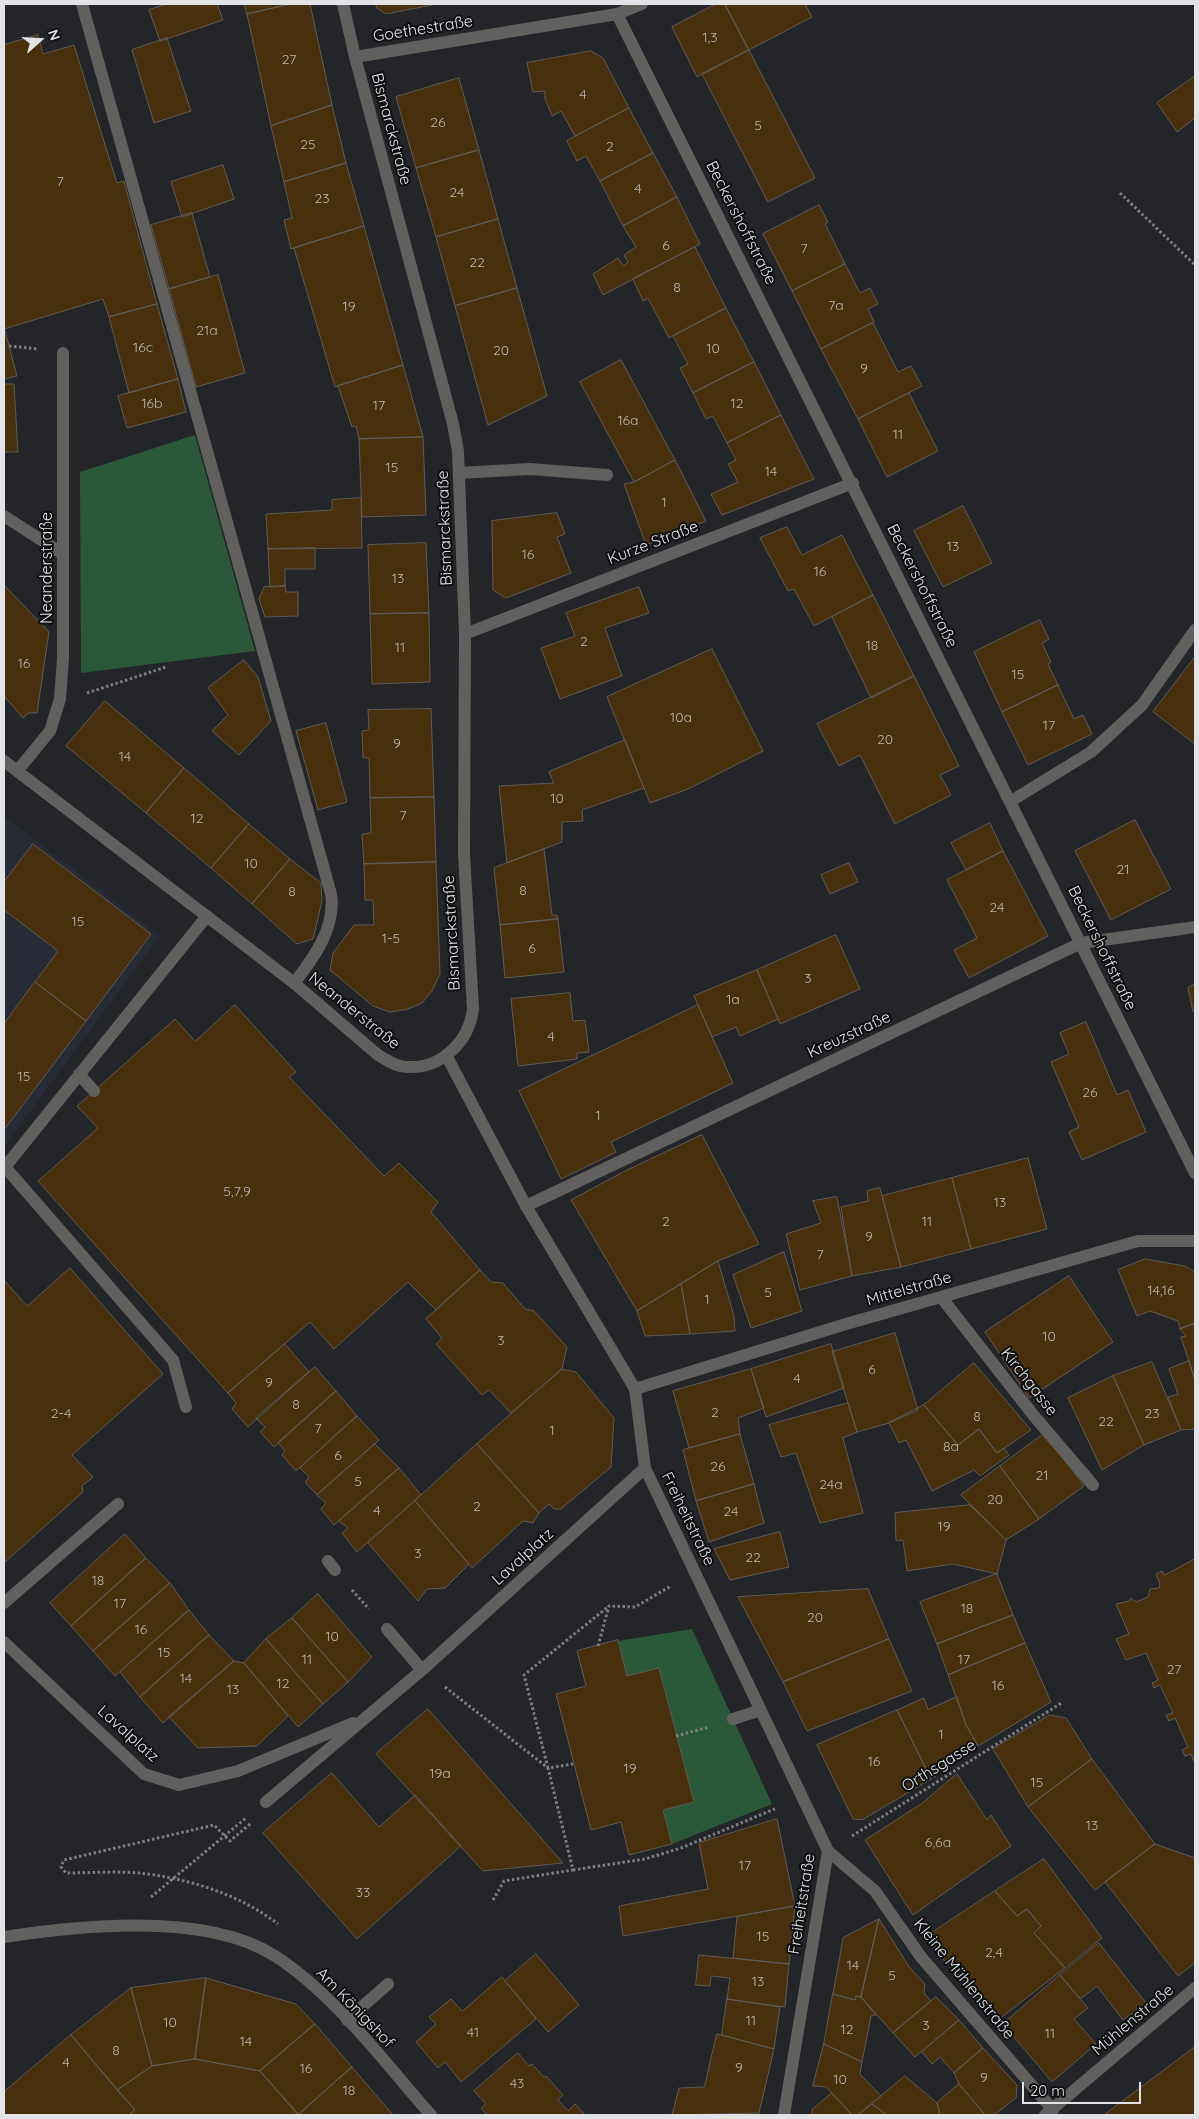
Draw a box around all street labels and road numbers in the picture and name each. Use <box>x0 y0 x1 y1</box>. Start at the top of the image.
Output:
street label: Goethestraße <box>372 12 474 46</box>
street label: Bismarckstraße <box>367 71 415 187</box>
street label: Beckershoffstraße <box>702 158 780 288</box>
street label: Bismarckstraße <box>433 470 457 586</box>
street label: Neanderstraße <box>37 512 57 624</box>
street label: Kurze Straße <box>605 517 701 569</box>
street label: Beckershoffstraße <box>883 521 961 651</box>
street label: Bismarckstraße <box>439 875 465 991</box>
street label: Beckershoffstraße <box>1064 883 1140 1013</box>
street label: Neanderstraße <box>304 968 404 1054</box>
street label: Kreuzstraße <box>804 1007 894 1063</box>
street label: Mittelstraße <box>864 1268 954 1310</box>
street label: Kirchgasse <box>996 1344 1062 1420</box>
street label: Freiheitstraße <box>657 1469 719 1569</box>
street label: Lavalplatz <box>488 1524 558 1590</box>
street label: Lavalplatz <box>93 1701 163 1767</box>
street label: Orthsgasse <box>898 1736 980 1796</box>
street label: Freiheitstraße <box>785 1852 819 1956</box>
street label: Kleine Mühlenstraße <box>909 1915 1019 2043</box>
street label: Am Königshof <box>312 1964 398 2052</box>
street label: Mühlenstraße <box>1088 1980 1178 2060</box>

